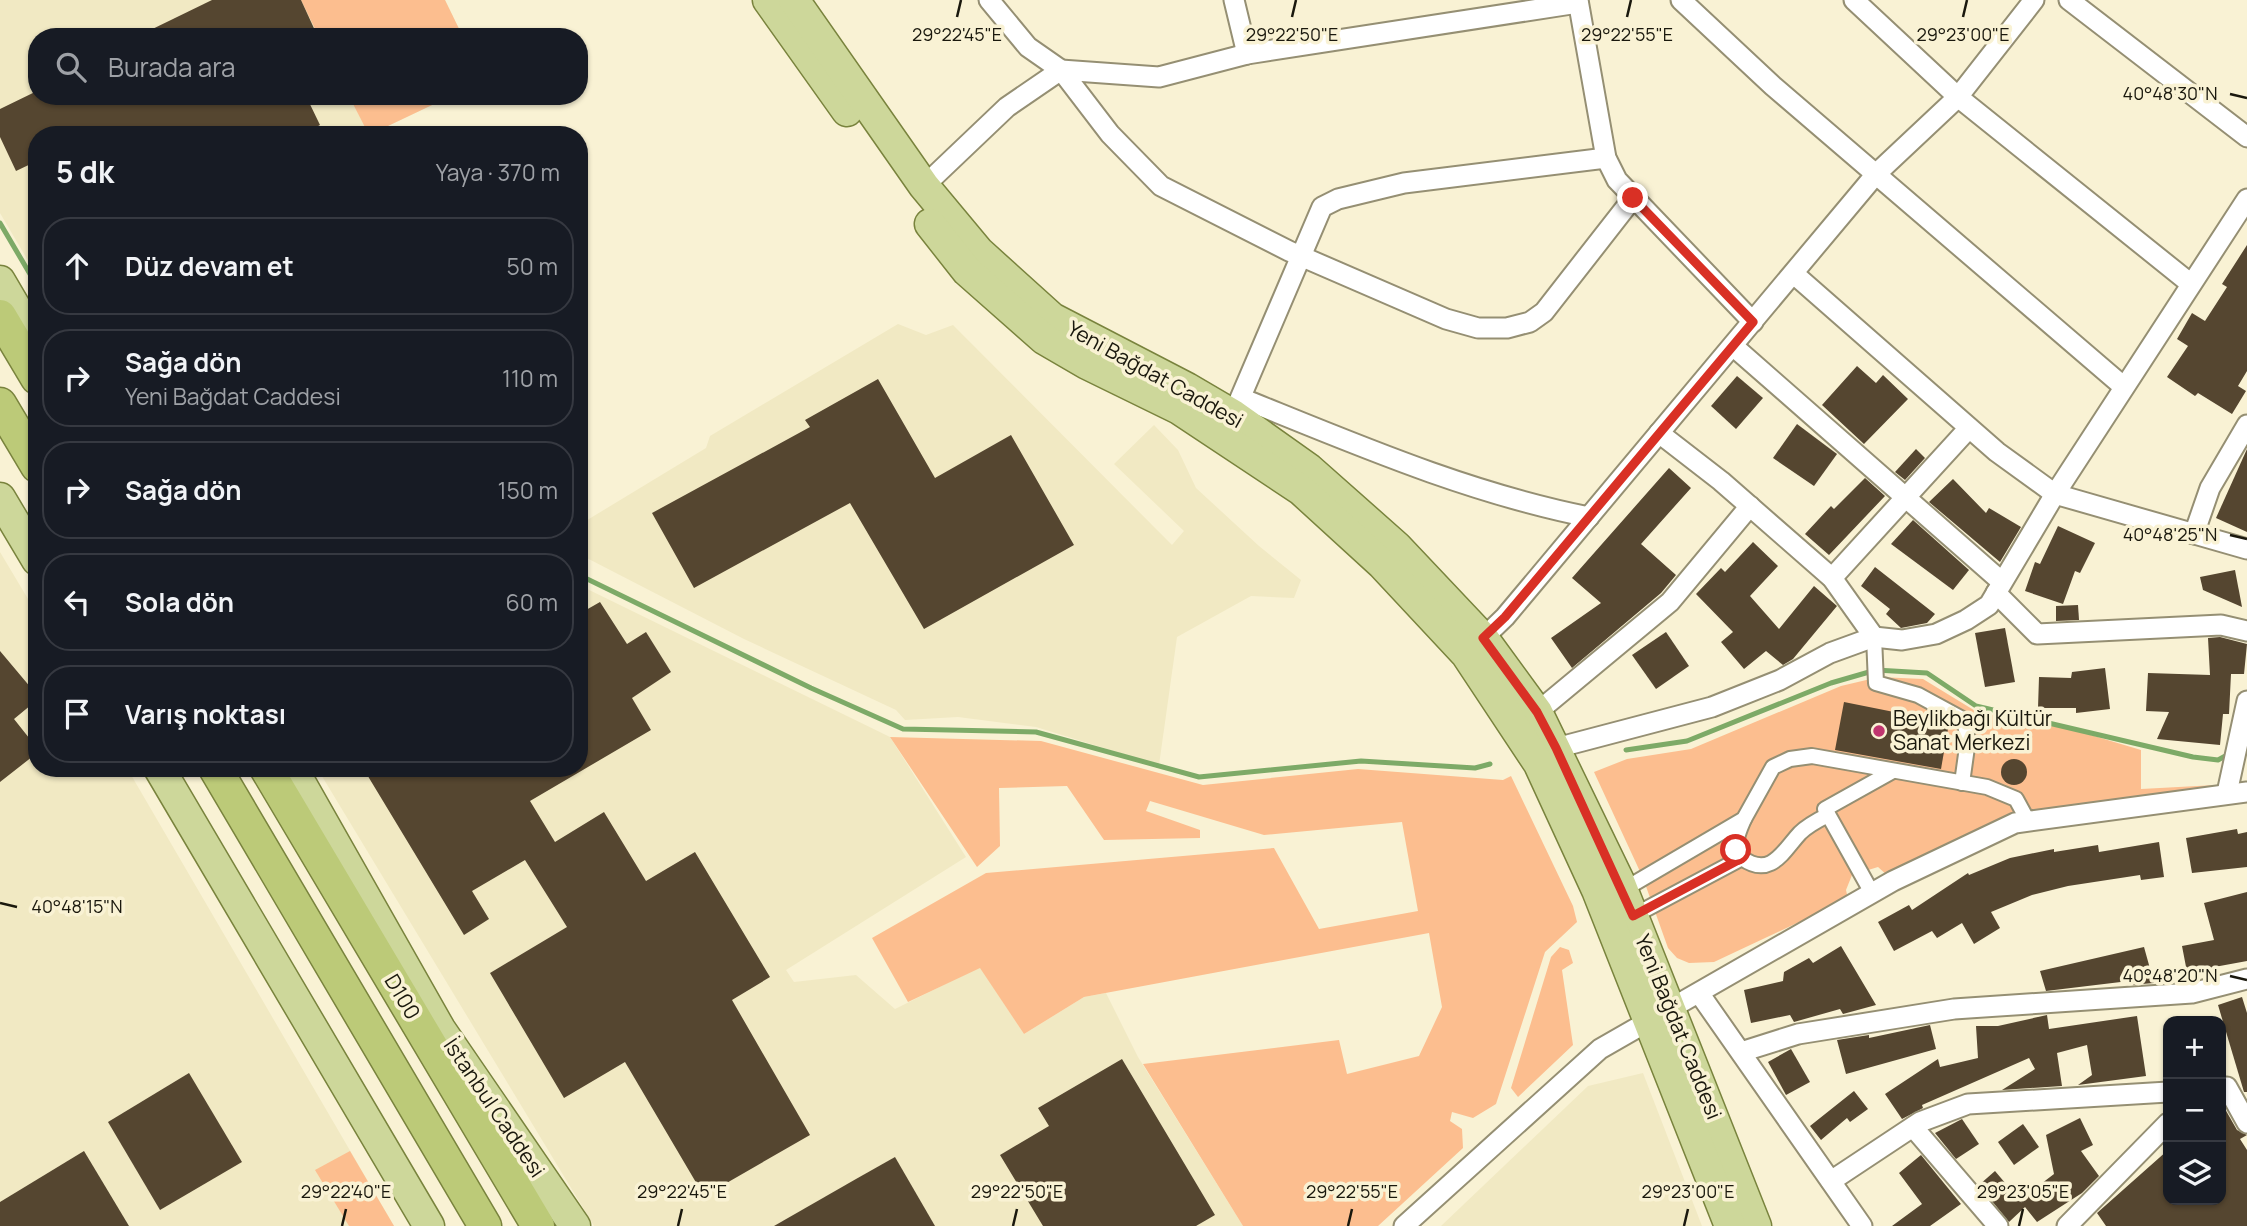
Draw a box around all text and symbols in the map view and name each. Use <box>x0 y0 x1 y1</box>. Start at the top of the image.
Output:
text: 29°22'45"E <box>912 22 1002 46</box>
text: 29°22'50"E <box>1246 22 1338 46</box>
text: 29°22'55"E <box>1581 22 1673 46</box>
text: 29°23'00"E <box>1917 22 2009 46</box>
search box <box>28 28 588 105</box>
icon: search <box>52 48 90 86</box>
text: Burada ara <box>108 49 235 85</box>
text: 40°48'30"N <box>2123 81 2217 105</box>
text: 5 dk <box>56 151 114 192</box>
text: Yaya · 370 m <box>436 156 560 188</box>
route end <box>1617 182 1648 213</box>
icon: ahead <box>58 247 96 285</box>
text: Düz devam et <box>125 248 294 284</box>
text: 50 m <box>507 250 558 282</box>
street label: Yeni Bağdat Caddesi <box>1063 314 1248 434</box>
text: Sağa dön <box>125 344 242 380</box>
icon: right <box>58 359 96 397</box>
text: 110 m <box>502 362 558 394</box>
text: Yeni Bağdat Caddesi <box>125 380 341 412</box>
icon: right <box>58 471 96 509</box>
text: Sağa dön <box>125 472 242 508</box>
text: 150 m <box>498 474 558 506</box>
text: 40°48'25"N <box>2123 522 2217 546</box>
icon: left <box>58 583 96 621</box>
text: Sola dön <box>125 584 234 620</box>
text: 60 m <box>506 586 558 618</box>
icon: arrive <box>58 695 96 733</box>
text: Varış noktası <box>125 696 286 732</box>
place label: Beylikbağı Kültür Sanat Merkezi <box>1893 704 2053 756</box>
marker: Beylikbağı Kültür Sanat Merkezi <box>1871 723 1887 739</box>
route start <box>1720 834 1751 865</box>
text: 40°48'15"N <box>31 894 123 918</box>
street label: Yeni Bağdat Caddesi <box>1629 930 1729 1123</box>
text: 40°48'20"N <box>2122 963 2218 987</box>
street label: D100 <box>379 969 427 1024</box>
map controls <box>2163 1016 2226 1205</box>
button: + <box>2163 1016 2226 1079</box>
street label: İstanbul Caddesi <box>438 1032 552 1183</box>
button: − <box>2163 1079 2226 1142</box>
button: layers <box>2163 1142 2226 1205</box>
text: 29°22'40"E <box>301 1179 391 1203</box>
text: 29°22'45"E <box>637 1179 727 1203</box>
text: 29°22'50"E <box>971 1179 1063 1203</box>
text: 29°22'55"E <box>1306 1179 1398 1203</box>
text: 29°23'00"E <box>1642 1179 1734 1203</box>
text: 29°23'05"E <box>1977 1179 2069 1203</box>

